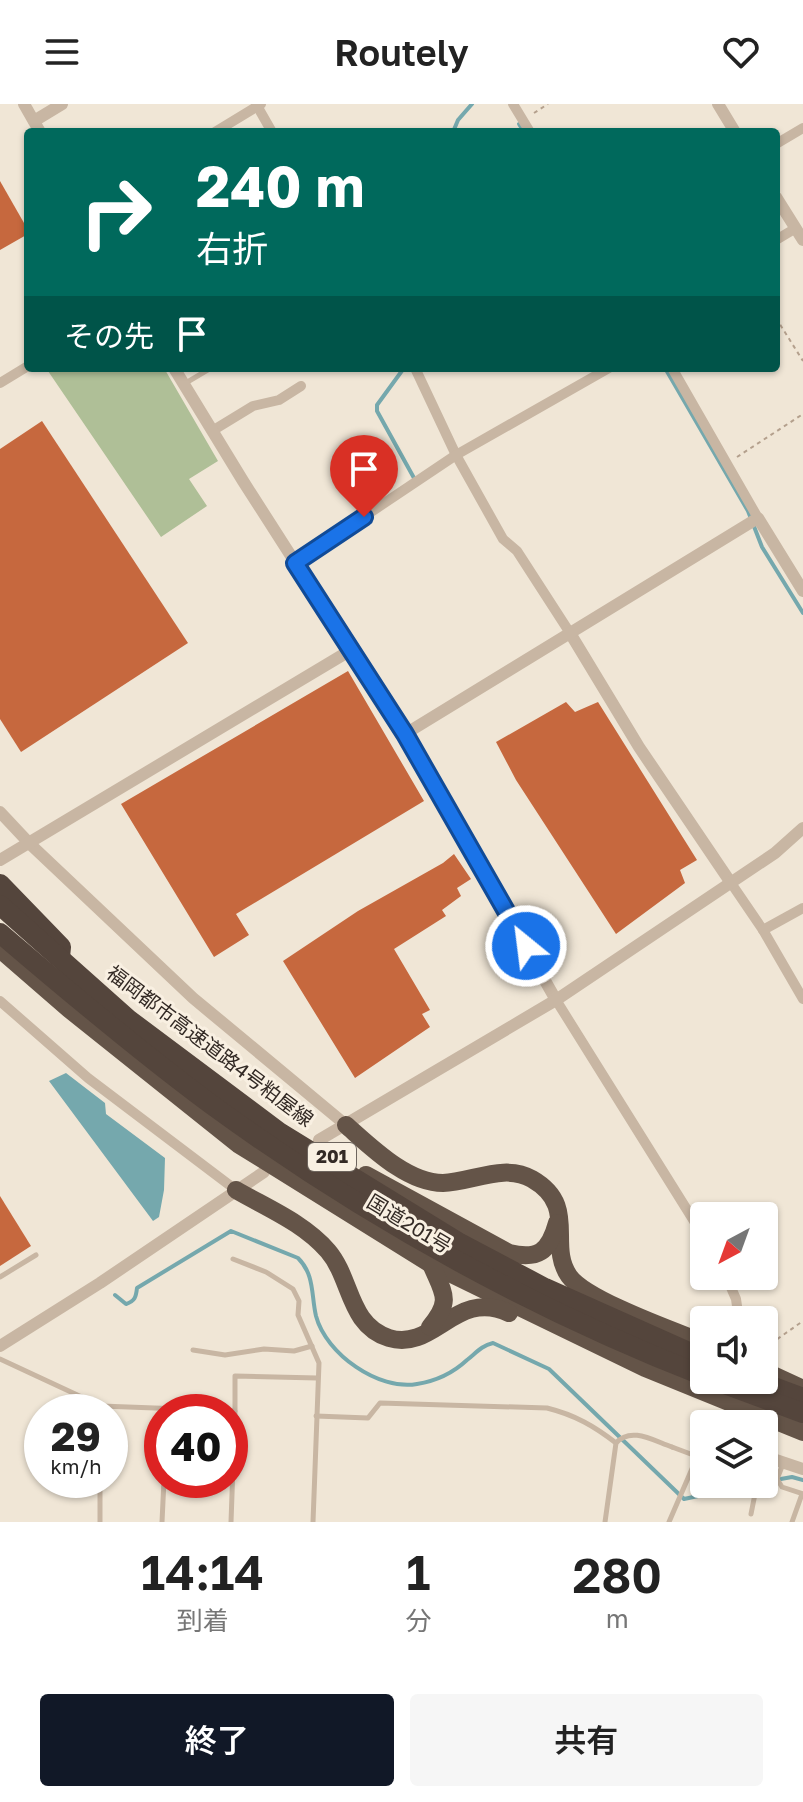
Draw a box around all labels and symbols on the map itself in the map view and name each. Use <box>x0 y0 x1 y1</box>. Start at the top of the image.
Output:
pin <box>330 435 398 517</box>
position arrow <box>484 904 568 988</box>
street label: 福岡都市高速道路4号粕屋線 <box>103 960 319 1131</box>
road number: 201 <box>308 1143 356 1171</box>
street label: 国道201号 <box>363 1189 456 1258</box>
north arrow <box>690 1202 778 1290</box>
speed limit sign: 40 <box>144 1394 248 1498</box>

